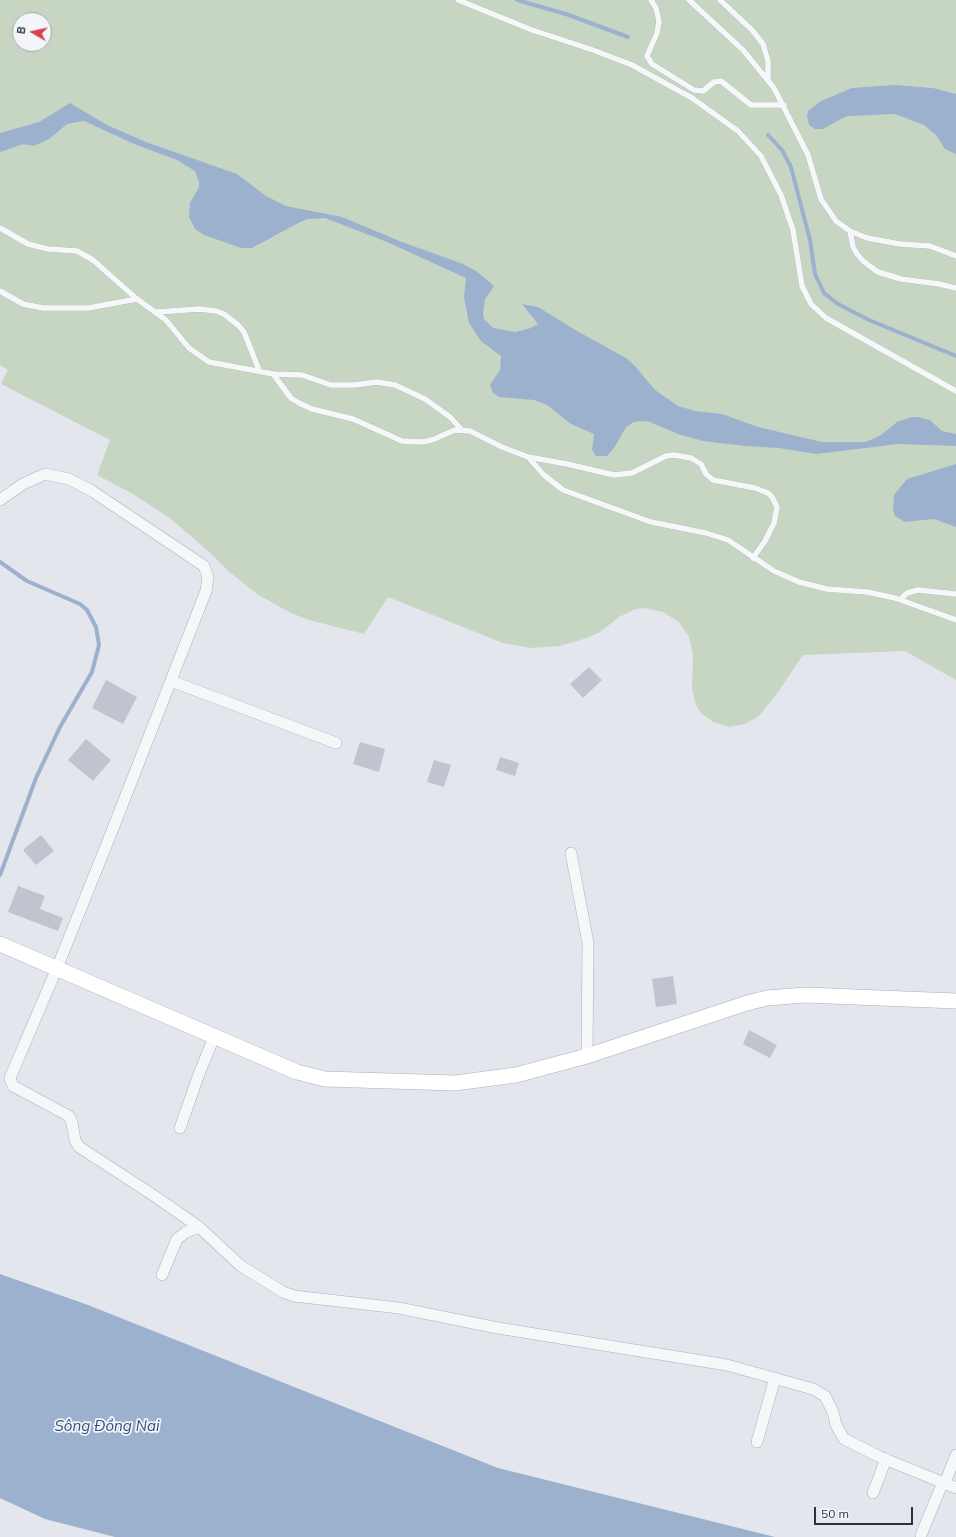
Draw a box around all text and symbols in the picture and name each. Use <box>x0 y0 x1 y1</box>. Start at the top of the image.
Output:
north arrow <box>12 12 52 52</box>
text: B <box>14 25 29 35</box>
water label: Sông Đồng Nai <box>55 1417 159 1435</box>
scale bar <box>816 1499 915 1525</box>
text: 50 m <box>821 1506 849 1521</box>

